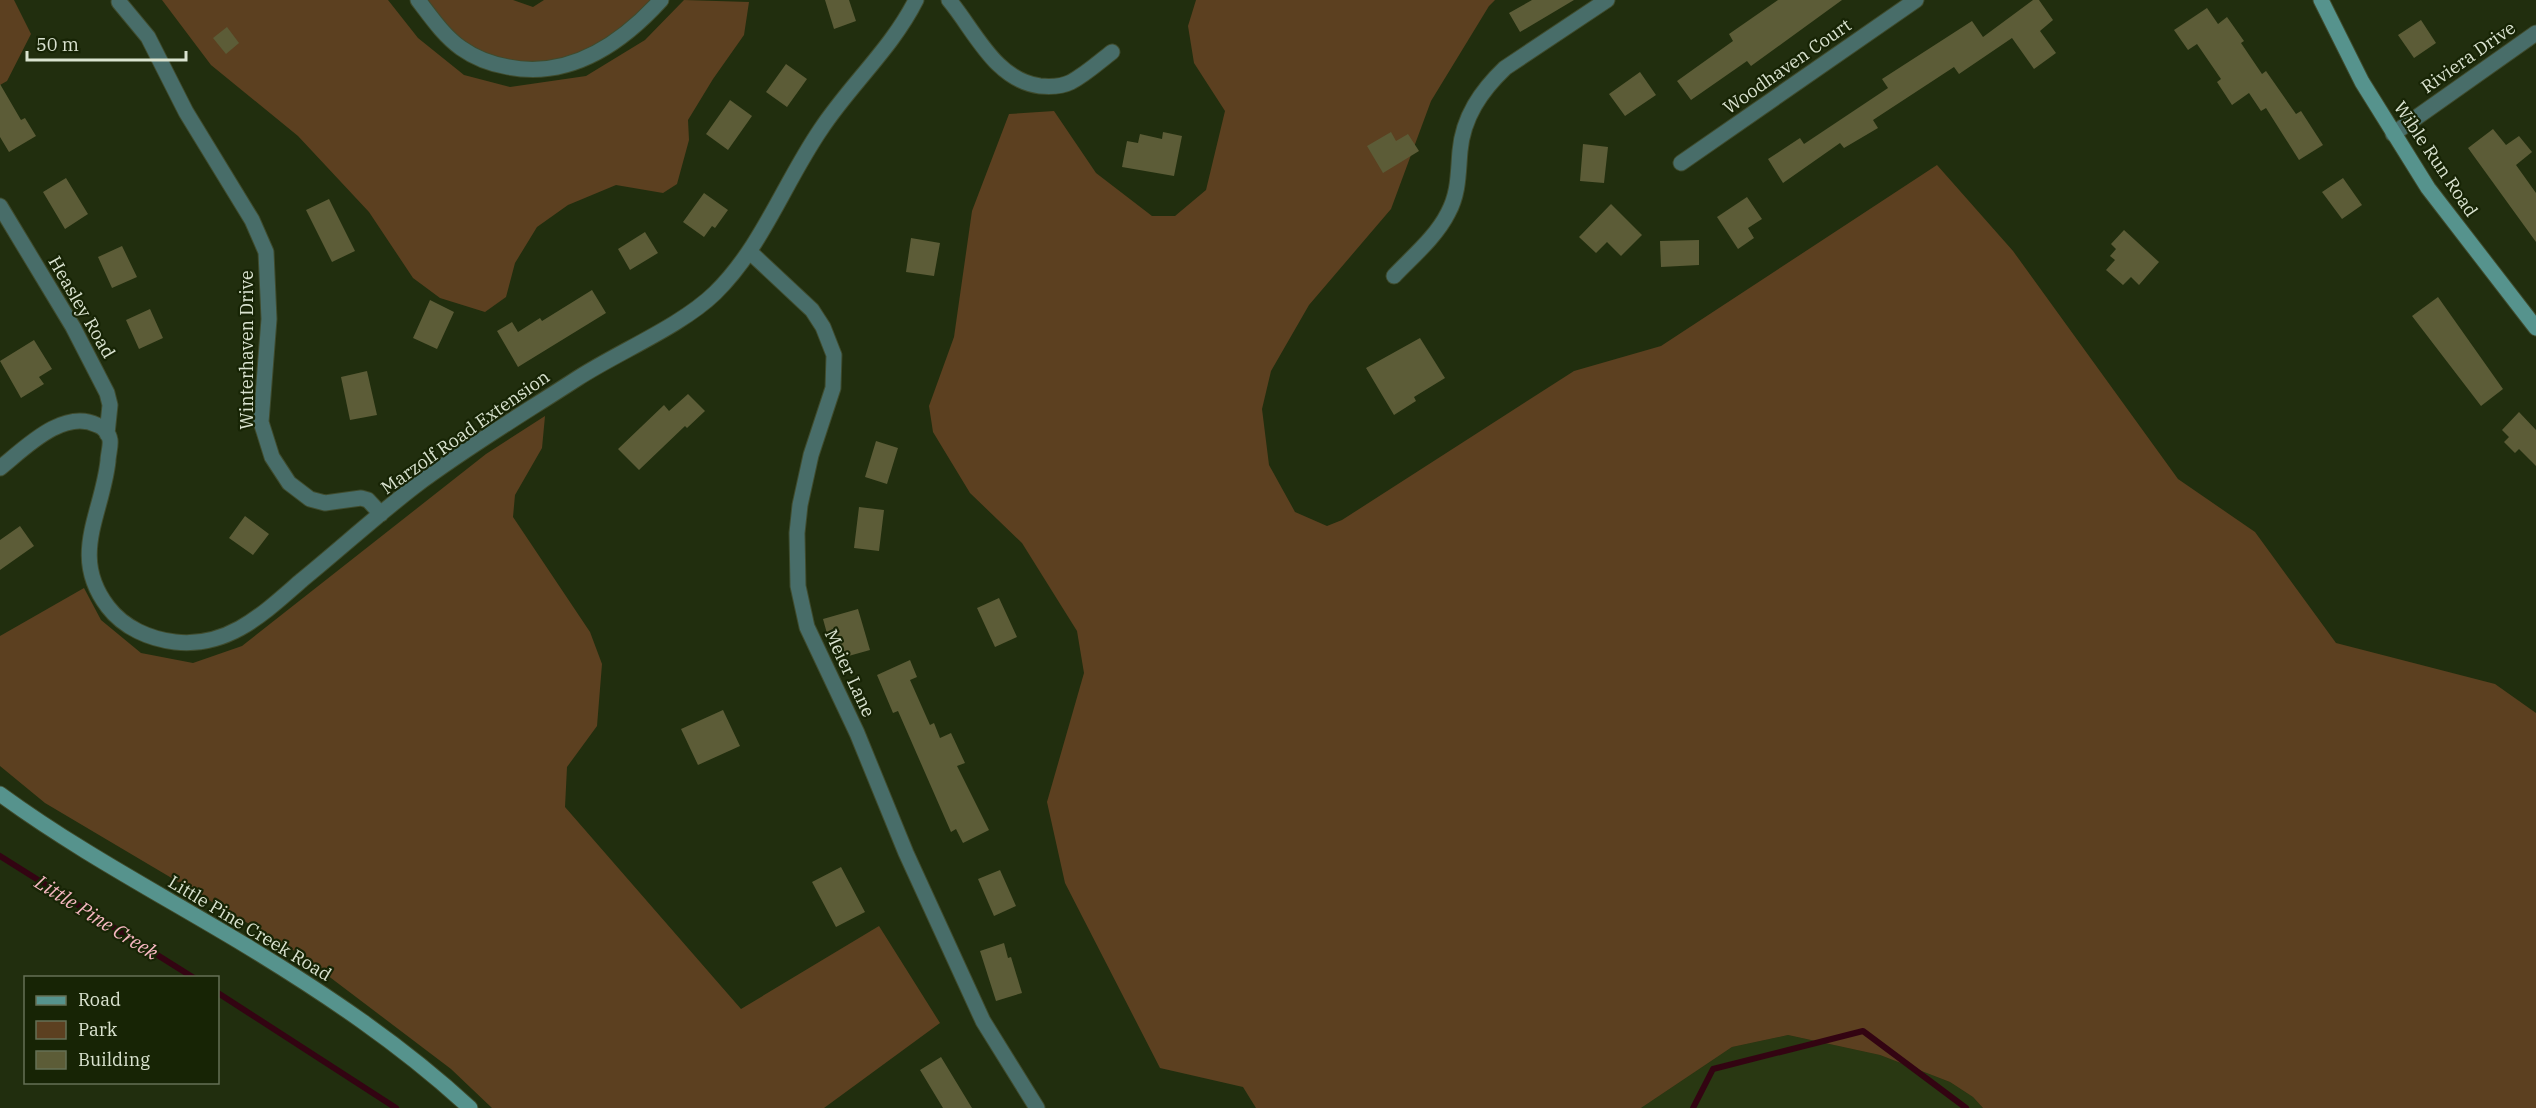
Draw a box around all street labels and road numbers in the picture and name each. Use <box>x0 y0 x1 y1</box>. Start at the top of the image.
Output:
street label: Woodhaven Court <box>1719 13 1855 119</box>
street label: Riviera Drive <box>2416 16 2520 98</box>
street label: Wible Run Road <box>2389 97 2483 221</box>
street label: Heasley Road <box>43 252 121 362</box>
street label: Winterhaven Drive <box>235 270 258 430</box>
street label: Marzolf Road Extension <box>376 365 554 499</box>
street label: Meier Lane <box>820 625 880 721</box>
street label: Little Pine Creek Road <box>164 870 336 986</box>

